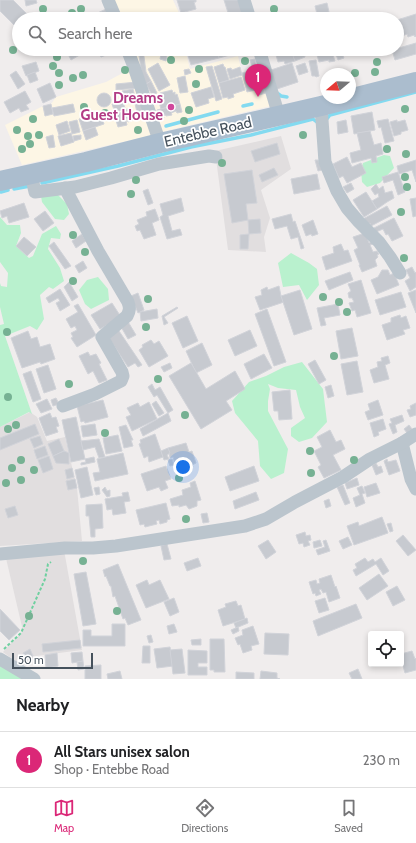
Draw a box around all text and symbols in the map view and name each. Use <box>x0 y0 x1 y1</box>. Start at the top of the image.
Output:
search box <box>12 12 404 56</box>
icon: search <box>26 23 48 45</box>
text: Search here <box>58 25 133 43</box>
pin: 1 <box>245 64 271 97</box>
north arrow <box>320 68 356 104</box>
place label: Dreams Guest House <box>81 89 163 124</box>
marker: Dreams Guest House <box>166 102 176 112</box>
street label: Entebbe Road <box>162 113 254 151</box>
your location <box>173 457 193 477</box>
map controls <box>368 631 404 667</box>
button: locate <box>368 631 404 667</box>
scale bar <box>12 651 93 670</box>
text: 50 m <box>18 653 44 667</box>
text: Nearby <box>16 695 69 715</box>
text: All Stars unisex salon <box>54 743 190 761</box>
text: 1 <box>27 752 31 768</box>
text: 230 m <box>363 752 400 768</box>
text: Shop · Entebbe Road <box>54 761 169 777</box>
tab: Map <box>53 797 75 835</box>
tab: Directions <box>181 797 228 835</box>
tab: Saved <box>334 797 363 835</box>

